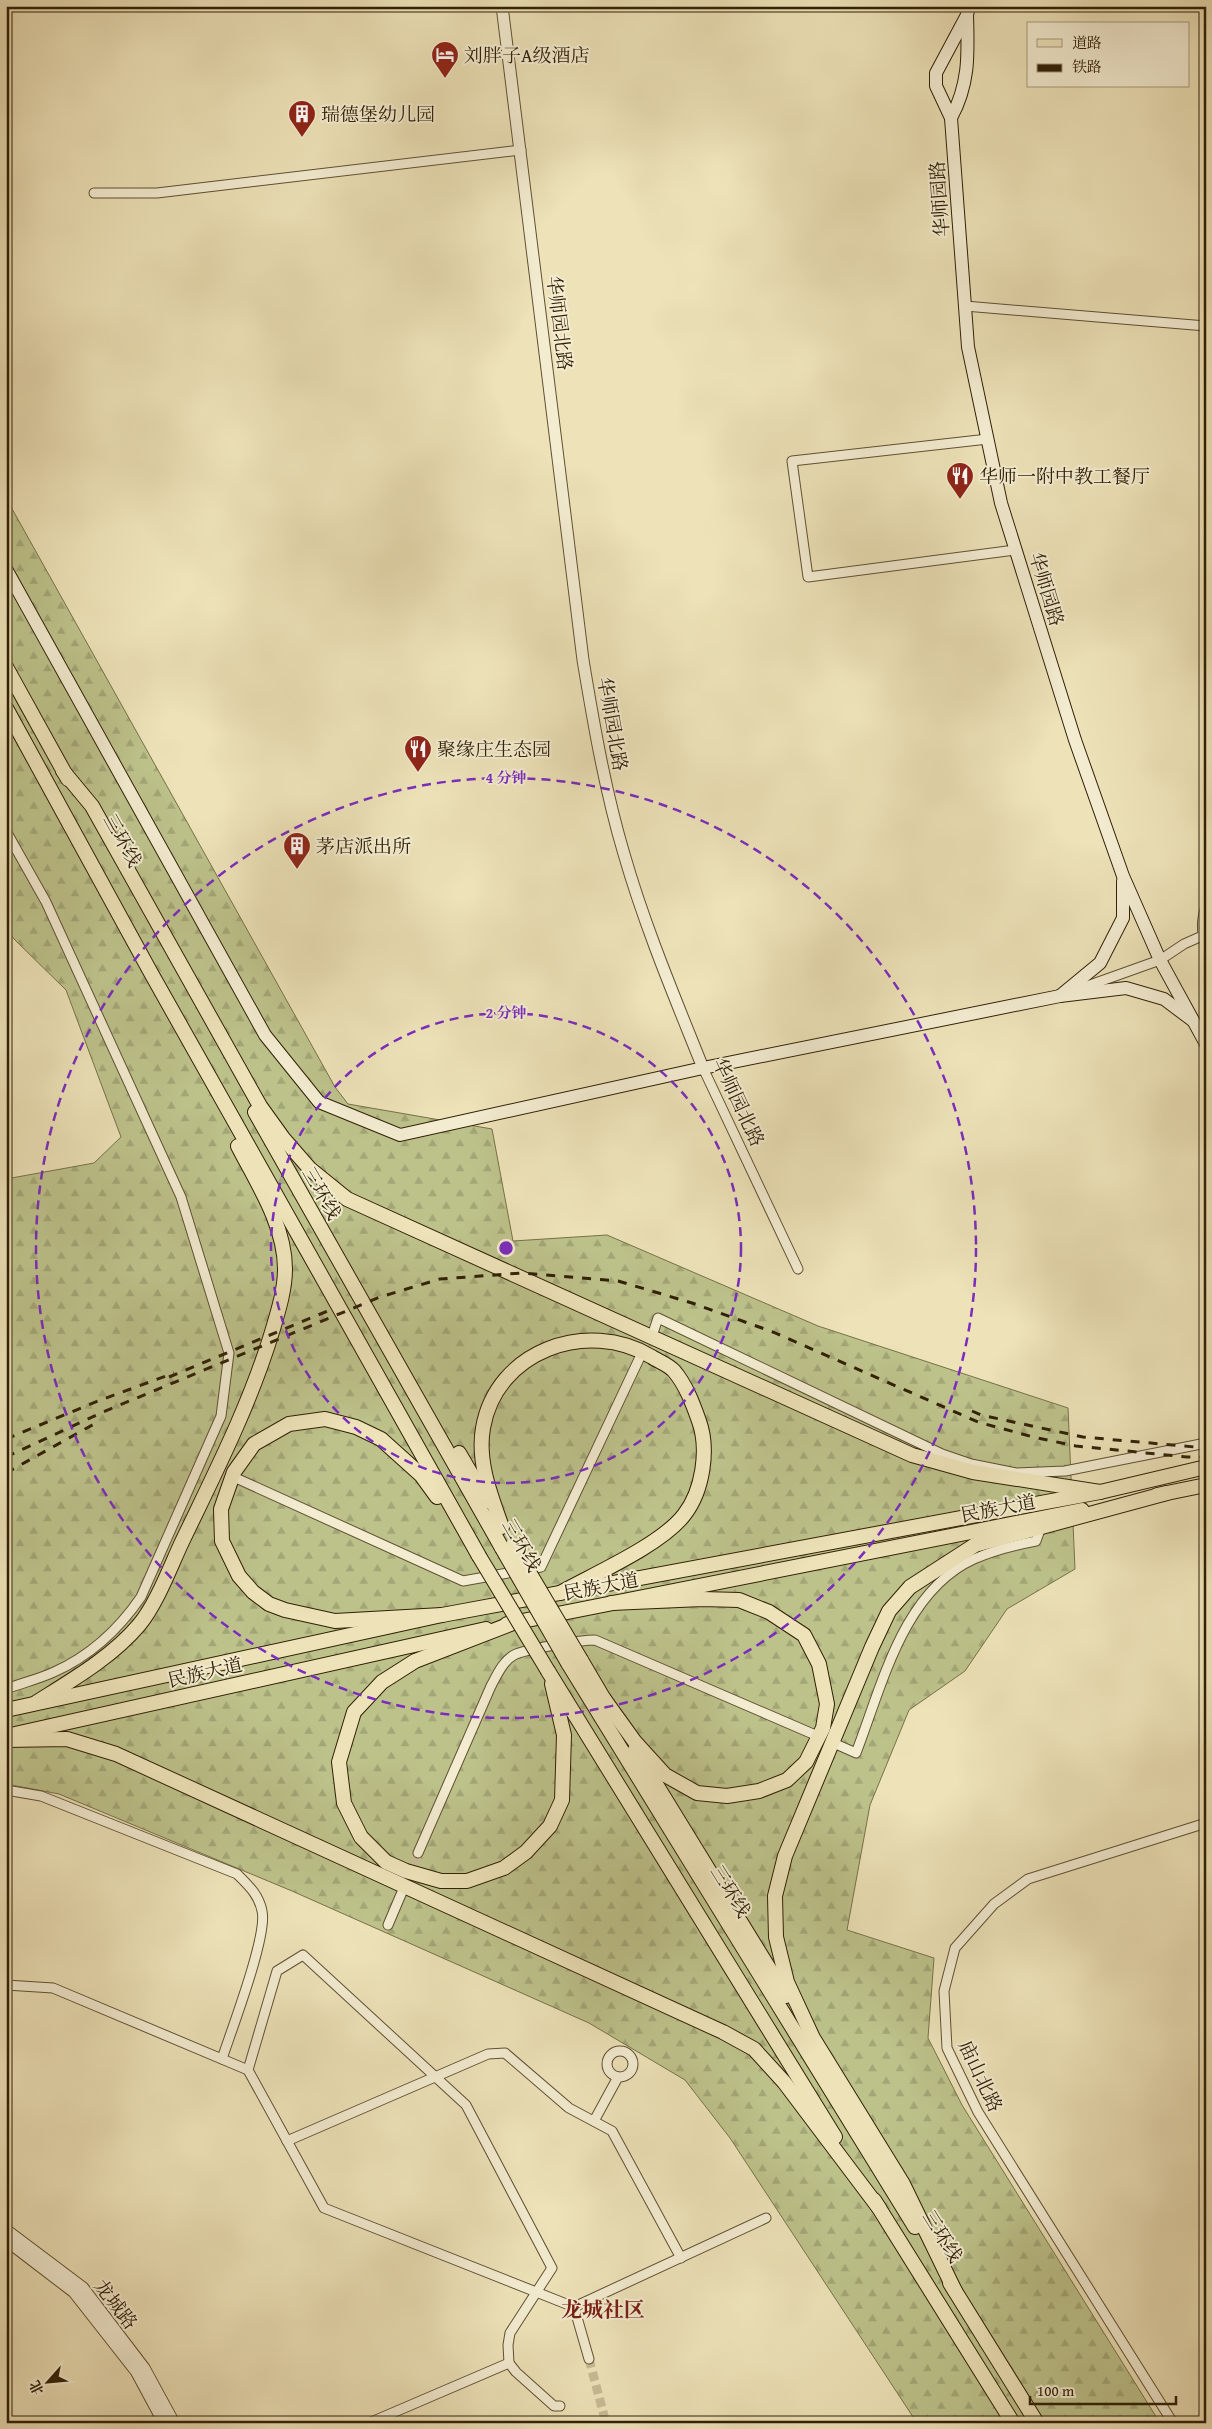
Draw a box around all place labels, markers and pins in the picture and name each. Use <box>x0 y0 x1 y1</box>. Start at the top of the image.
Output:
hotel icon: 刘胖子A级酒店 <box>430 40 460 79</box>
place label: 刘胖子A级酒店 <box>464 41 590 69</box>
building icon: 瑞德堡幼儿园 <box>287 99 317 138</box>
place label: 瑞德堡幼儿园 <box>321 100 435 128</box>
restaurant icon: 华师一附中教工餐厅 <box>945 461 975 500</box>
place label: 华师一附中教工餐厅 <box>979 462 1150 490</box>
restaurant icon: 聚缘庄生态园 <box>403 734 433 773</box>
place label: 聚缘庄生态园 <box>437 735 551 763</box>
building icon: 茅店派出所 <box>282 831 312 870</box>
place label: 茅店派出所 <box>316 832 411 860</box>
centre of rings <box>497 1239 515 1257</box>

